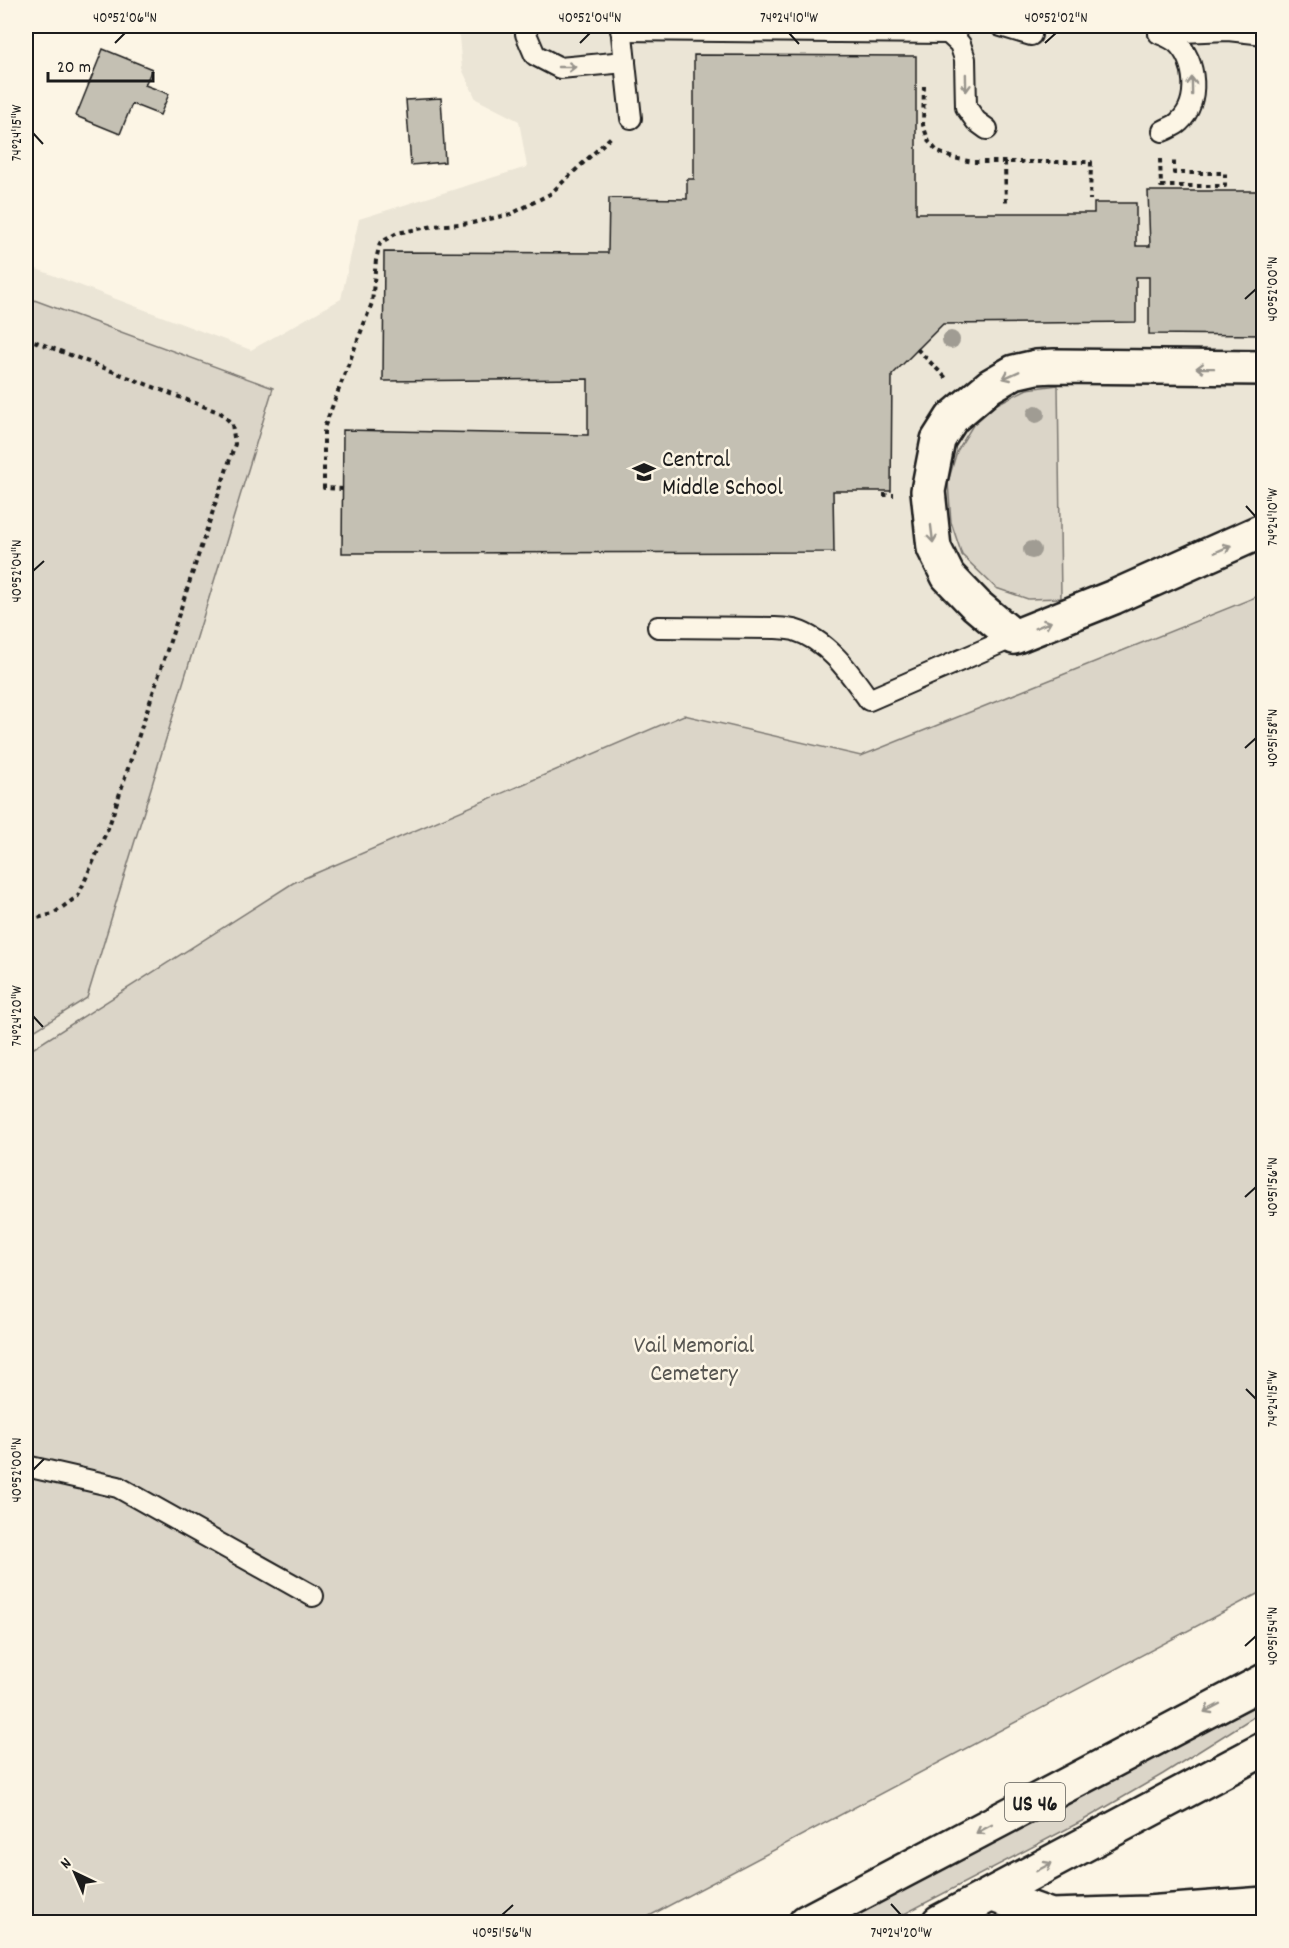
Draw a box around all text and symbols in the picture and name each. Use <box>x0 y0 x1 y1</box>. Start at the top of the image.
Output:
text: 40°52'06"N <box>93 8 157 30</box>
text: 40°52'04"N <box>559 8 621 30</box>
text: 74°24'10"W <box>760 8 818 30</box>
text: 40°52'02"N <box>1024 8 1088 30</box>
scale bar <box>48 45 153 83</box>
text: 20 m <box>57 56 91 81</box>
one-way arrow <box>557 61 577 73</box>
one-way arrow <box>960 72 972 92</box>
one-way arrow <box>1186 77 1198 97</box>
text: 74°24'15"W <box>7 104 29 161</box>
text: 40°52'00"N <box>1263 257 1285 321</box>
one-way arrow <box>1196 362 1216 373</box>
one-way arrow <box>1003 369 1021 381</box>
place label: Central Middle School <box>662 444 783 506</box>
school or university icon: Central Middle School <box>631 459 657 485</box>
text: 74°24'10"W <box>1263 488 1285 546</box>
one-way arrow <box>927 523 938 543</box>
text: 40°52'04"N <box>7 540 29 602</box>
one-way arrow <box>1213 542 1231 554</box>
one-way arrow <box>1034 619 1052 630</box>
text: 40°51'58"N <box>1263 709 1285 767</box>
text: 74°24'20"W <box>7 985 29 1047</box>
text: 40°51'56"N <box>1263 1157 1285 1217</box>
park label: Vail Memorial Cemetery <box>634 1330 755 1392</box>
text: 74°24'15"W <box>1263 1370 1285 1427</box>
text: 40°52'00"N <box>7 1438 29 1502</box>
text: 40°51'54"N <box>1263 1607 1285 1665</box>
one-way arrow <box>1204 1702 1221 1714</box>
road number: US 46 <box>1005 1783 1065 1821</box>
one-way arrow <box>975 1823 993 1835</box>
north arrow <box>45 1843 105 1903</box>
text: N <box>55 1853 77 1875</box>
one-way arrow <box>1035 1861 1052 1873</box>
text: 40°51'56"N <box>472 1923 532 1945</box>
text: 74°24'20"W <box>870 1923 932 1945</box>

